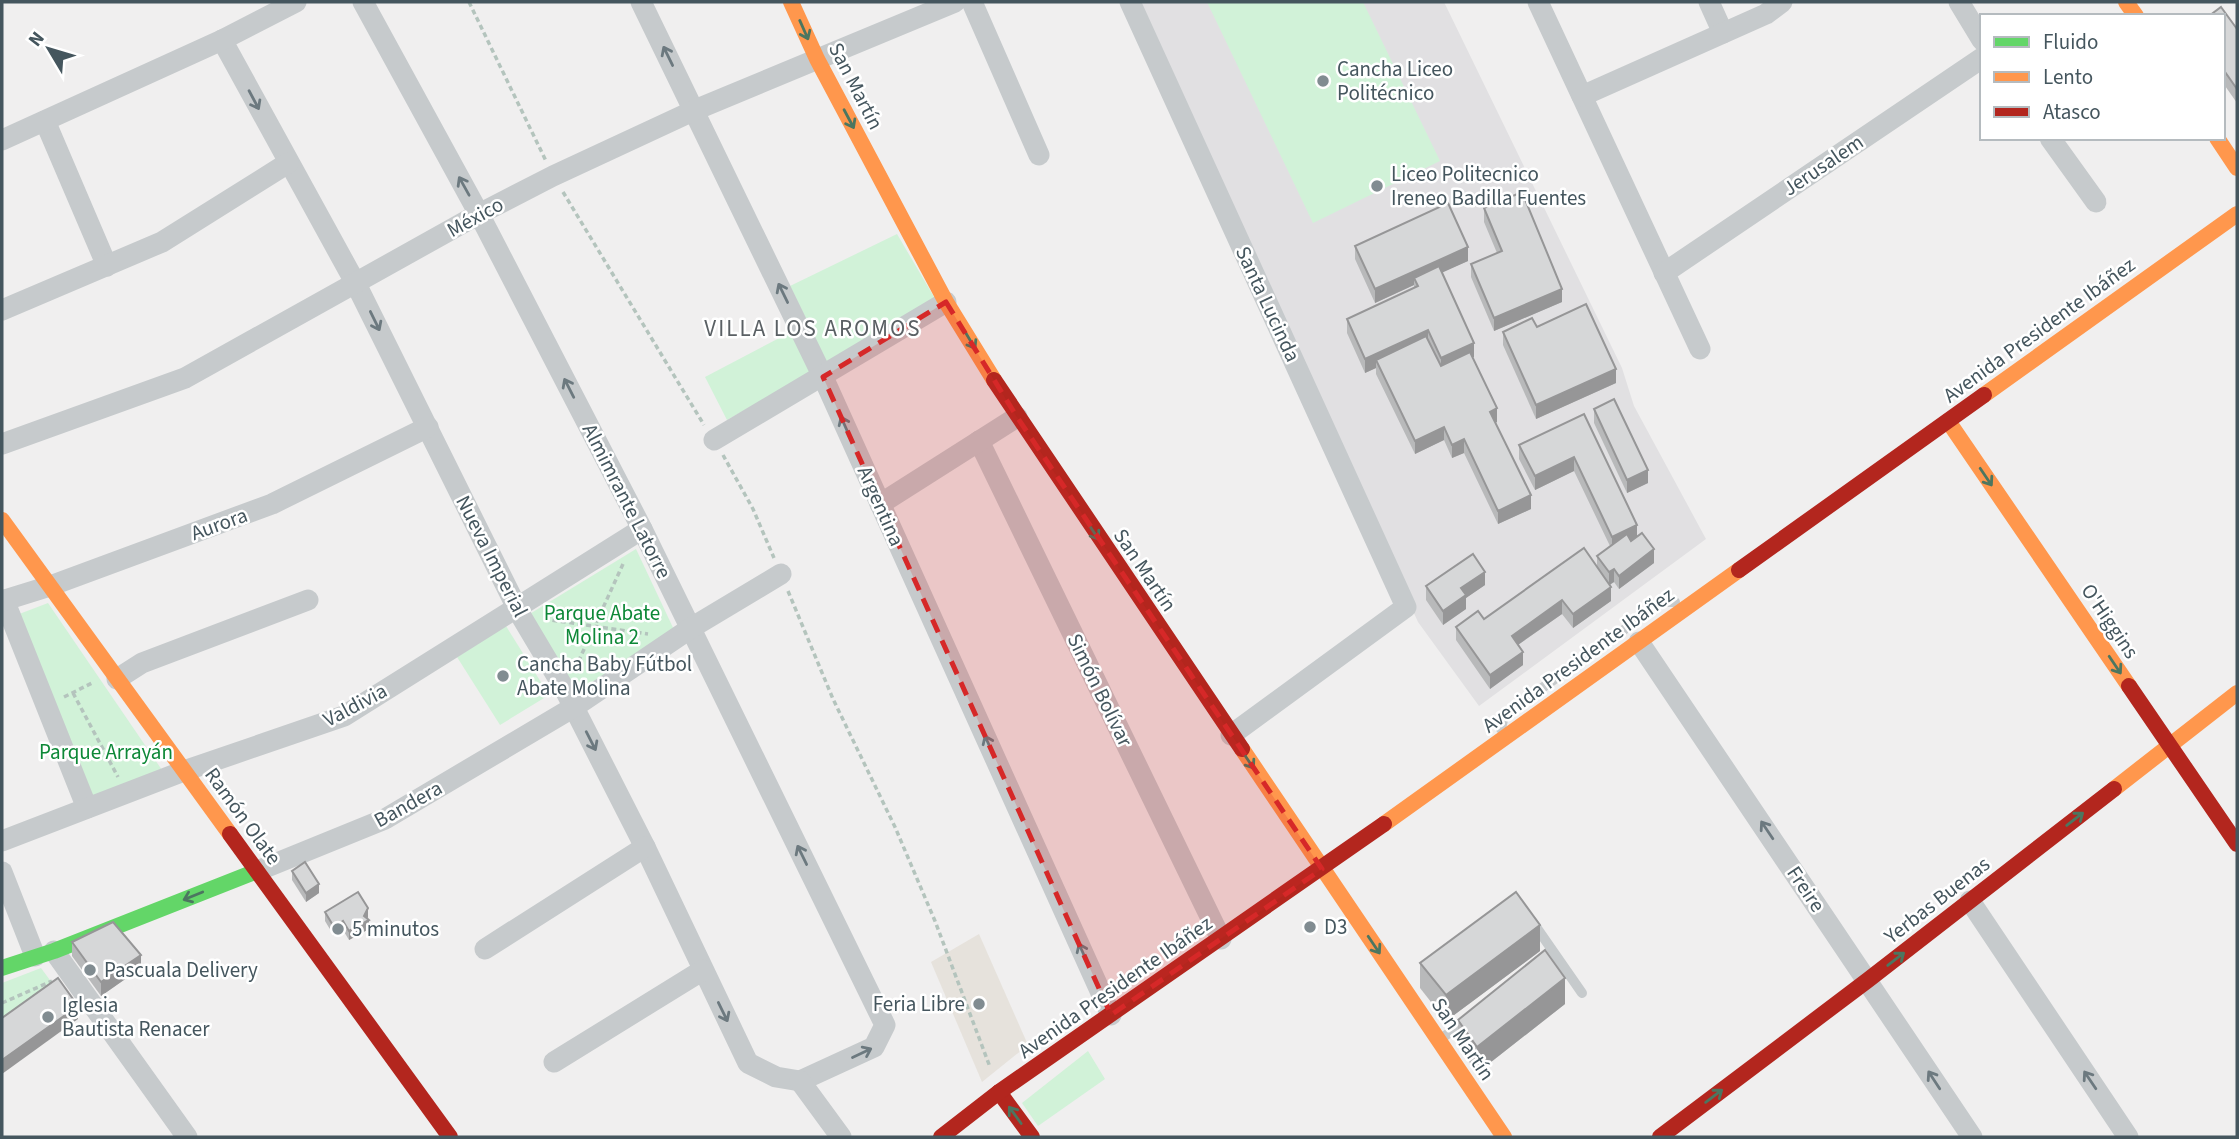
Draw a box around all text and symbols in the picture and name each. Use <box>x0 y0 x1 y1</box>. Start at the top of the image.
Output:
north arrow <box>14 14 84 84</box>
legend <box>1980 14 2225 140</box>
one-way arrow <box>798 19 811 41</box>
text: N <box>22 26 51 53</box>
text: Fluido <box>2043 27 2098 57</box>
street label: San Martín <box>821 37 891 135</box>
one-way arrow <box>660 46 674 67</box>
place label: Cancha Liceo Politécnico <box>1337 54 1453 108</box>
text: Lento <box>2043 62 2093 92</box>
marker: Cancha Liceo Politécnico <box>1315 73 1331 89</box>
one-way arrow <box>247 90 261 110</box>
text: Atasco <box>2043 97 2101 127</box>
one-way arrow <box>843 108 856 129</box>
street label: Jerusalem <box>1777 127 1869 203</box>
place label: Liceo Politecnico Ireneo Badilla Fuentes <box>1391 159 1586 213</box>
one-way arrow <box>457 177 471 197</box>
marker: Liceo Politecnico Ireneo Badilla Fuentes <box>1369 178 1385 194</box>
street label: México <box>441 189 509 245</box>
street label: Santa Lucinda <box>1228 241 1308 367</box>
street label: Avenida Presidente Ibáñez <box>1937 250 2141 410</box>
one-way arrow <box>775 283 789 304</box>
one-way arrow <box>369 310 383 331</box>
district label: VILLA LOS AROMOS <box>704 312 922 345</box>
one-way arrow <box>963 330 977 350</box>
one-way arrow <box>562 378 576 399</box>
one-way arrow <box>838 416 851 438</box>
street label: Almimrante Latorre <box>575 418 679 584</box>
street label: Argentina <box>850 461 912 551</box>
one-way arrow <box>1979 467 1993 486</box>
street label: Nueva Imperial <box>448 490 536 622</box>
street label: Aurora <box>186 500 252 548</box>
one-way arrow <box>1086 521 1101 540</box>
street label: San Martín <box>1106 522 1184 618</box>
street label: O'Higgins <box>2074 578 2146 665</box>
street label: Avenida Presidente Ibáñez <box>1476 580 1680 740</box>
park label: Parque Abate Molina 2 <box>544 598 660 652</box>
street label: Simón Bolívar <box>1060 628 1141 752</box>
place label: Cancha Baby Fútbol Abate Molina <box>517 649 692 703</box>
one-way arrow <box>2108 655 2122 674</box>
marker: Cancha Baby Fútbol Abate Molina <box>495 668 511 684</box>
street label: Valdivia <box>318 676 392 734</box>
one-way arrow <box>585 730 599 751</box>
one-way arrow <box>982 735 995 757</box>
park label: Parque Arrayán <box>39 737 173 767</box>
one-way arrow <box>1241 750 1255 769</box>
street label: Ramón Olate <box>197 761 289 871</box>
street label: Bandera <box>368 773 448 835</box>
one-way arrow <box>2066 812 2084 827</box>
one-way arrow <box>1760 821 1774 840</box>
one-way arrow <box>795 845 809 866</box>
street label: Yerbas Buenas <box>1877 849 1996 951</box>
street label: Freire <box>1780 860 1832 918</box>
one-way arrow <box>183 890 205 903</box>
street label: Avenida Presidente Ibáñez <box>1012 908 1218 1066</box>
place label: D3 <box>1324 912 1347 942</box>
place label: 5 minutos <box>352 914 439 944</box>
marker: D3 <box>1302 919 1318 935</box>
marker: 5 minutos <box>330 921 346 937</box>
one-way arrow <box>1367 935 1381 955</box>
one-way arrow <box>1076 943 1089 964</box>
one-way arrow <box>1886 951 1904 967</box>
place label: Pascuala Delivery <box>104 955 258 985</box>
marker: Pascuala Delivery <box>82 962 98 978</box>
place label: Feria Libre <box>873 989 965 1019</box>
place label: Iglesia Bautista Renacer <box>62 990 210 1044</box>
street label: San Martín <box>1424 991 1502 1087</box>
marker: Feria Libre <box>971 996 987 1012</box>
one-way arrow <box>717 1001 731 1022</box>
marker: Iglesia Bautista Renacer <box>40 1009 56 1025</box>
one-way arrow <box>851 1046 872 1059</box>
one-way arrow <box>1927 1071 1941 1091</box>
one-way arrow <box>2083 1071 2097 1091</box>
one-way arrow <box>1704 1089 1723 1104</box>
one-way arrow <box>1008 1106 1023 1125</box>

